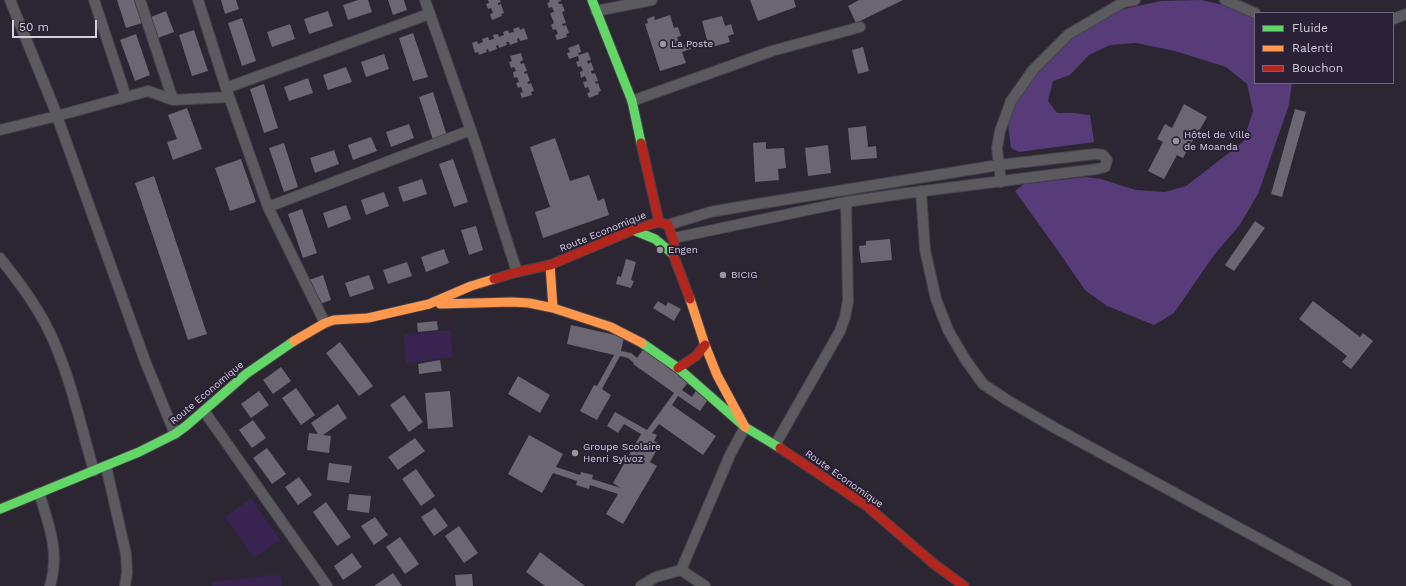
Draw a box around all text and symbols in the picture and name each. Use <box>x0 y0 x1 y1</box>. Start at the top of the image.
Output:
scale bar <box>14 12 99 38</box>
legend <box>1254 12 1394 84</box>
text: 50 m <box>19 20 49 34</box>
text: Fluide <box>1292 21 1328 35</box>
place label: La Poste <box>671 38 713 50</box>
marker: La Poste <box>658 39 668 49</box>
text: Ralenti <box>1292 41 1333 55</box>
text: Bouchon <box>1292 61 1343 75</box>
place label: Hôtel de Ville de Moanda <box>1184 129 1250 152</box>
marker: Hôtel de Ville de Moanda <box>1171 136 1181 146</box>
street label: Route Economique <box>558 209 648 255</box>
place label: Engen <box>668 244 698 256</box>
marker: Engen <box>655 245 665 255</box>
place label: BICIG <box>731 269 758 281</box>
marker: BICIG <box>718 270 728 280</box>
street label: Route Economique <box>168 359 246 427</box>
place label: Groupe Scolaire Henri Sylvoz <box>583 441 661 464</box>
marker: Groupe Scolaire Henri Sylvoz <box>570 448 580 458</box>
street label: Route Economique <box>803 448 885 510</box>

